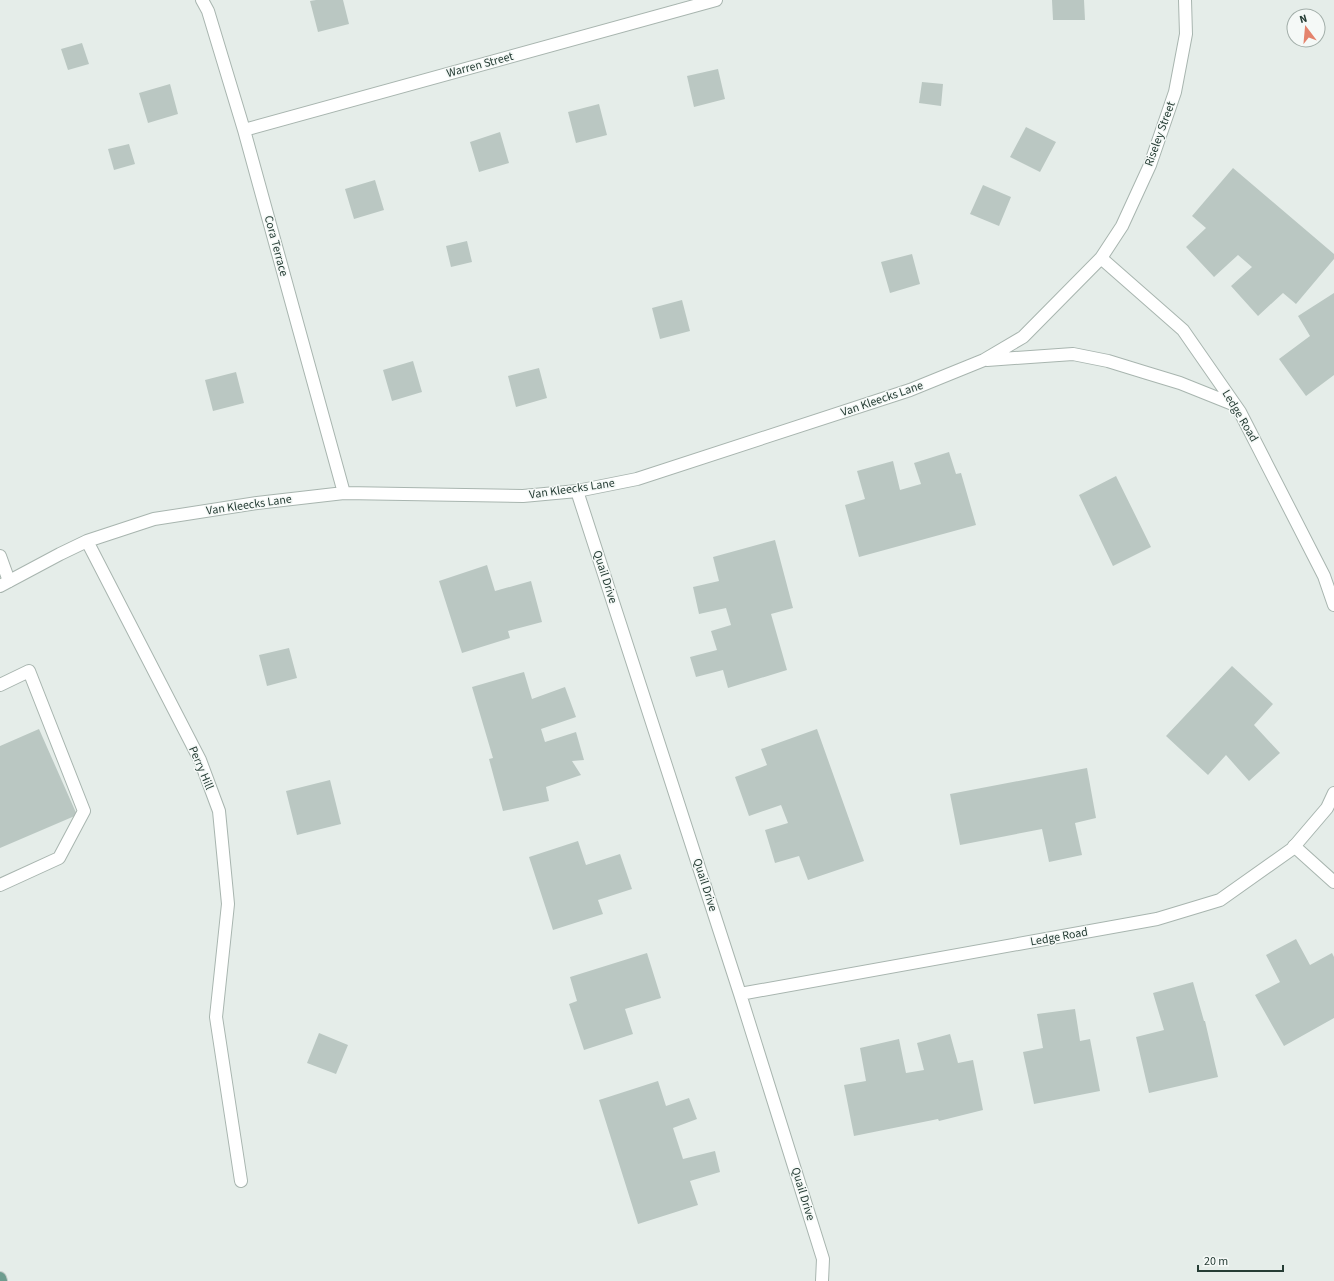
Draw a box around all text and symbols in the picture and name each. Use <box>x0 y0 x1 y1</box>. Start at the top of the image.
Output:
north arrow <box>1286 8 1326 48</box>
text: N <box>1298 11 1309 27</box>
street label: Warren Street <box>445 48 515 82</box>
street label: Riseley Street <box>1140 99 1180 169</box>
street label: Cora Terrace <box>260 214 292 278</box>
street label: Van Kleecks Lane <box>839 377 926 421</box>
street label: Ledge Road <box>1218 387 1262 445</box>
street label: Van Kleecks Lane <box>528 475 616 503</box>
street label: Van Kleecks Lane <box>205 491 293 519</box>
street label: Quail Drive <box>588 548 622 606</box>
street label: Perry Hill <box>184 744 218 792</box>
street label: Quail Drive <box>688 856 722 914</box>
street label: Ledge Road <box>1029 924 1089 950</box>
street label: Quail Drive <box>787 1165 819 1223</box>
scale bar <box>1198 1247 1283 1273</box>
text: 20 m <box>1204 1253 1228 1270</box>

